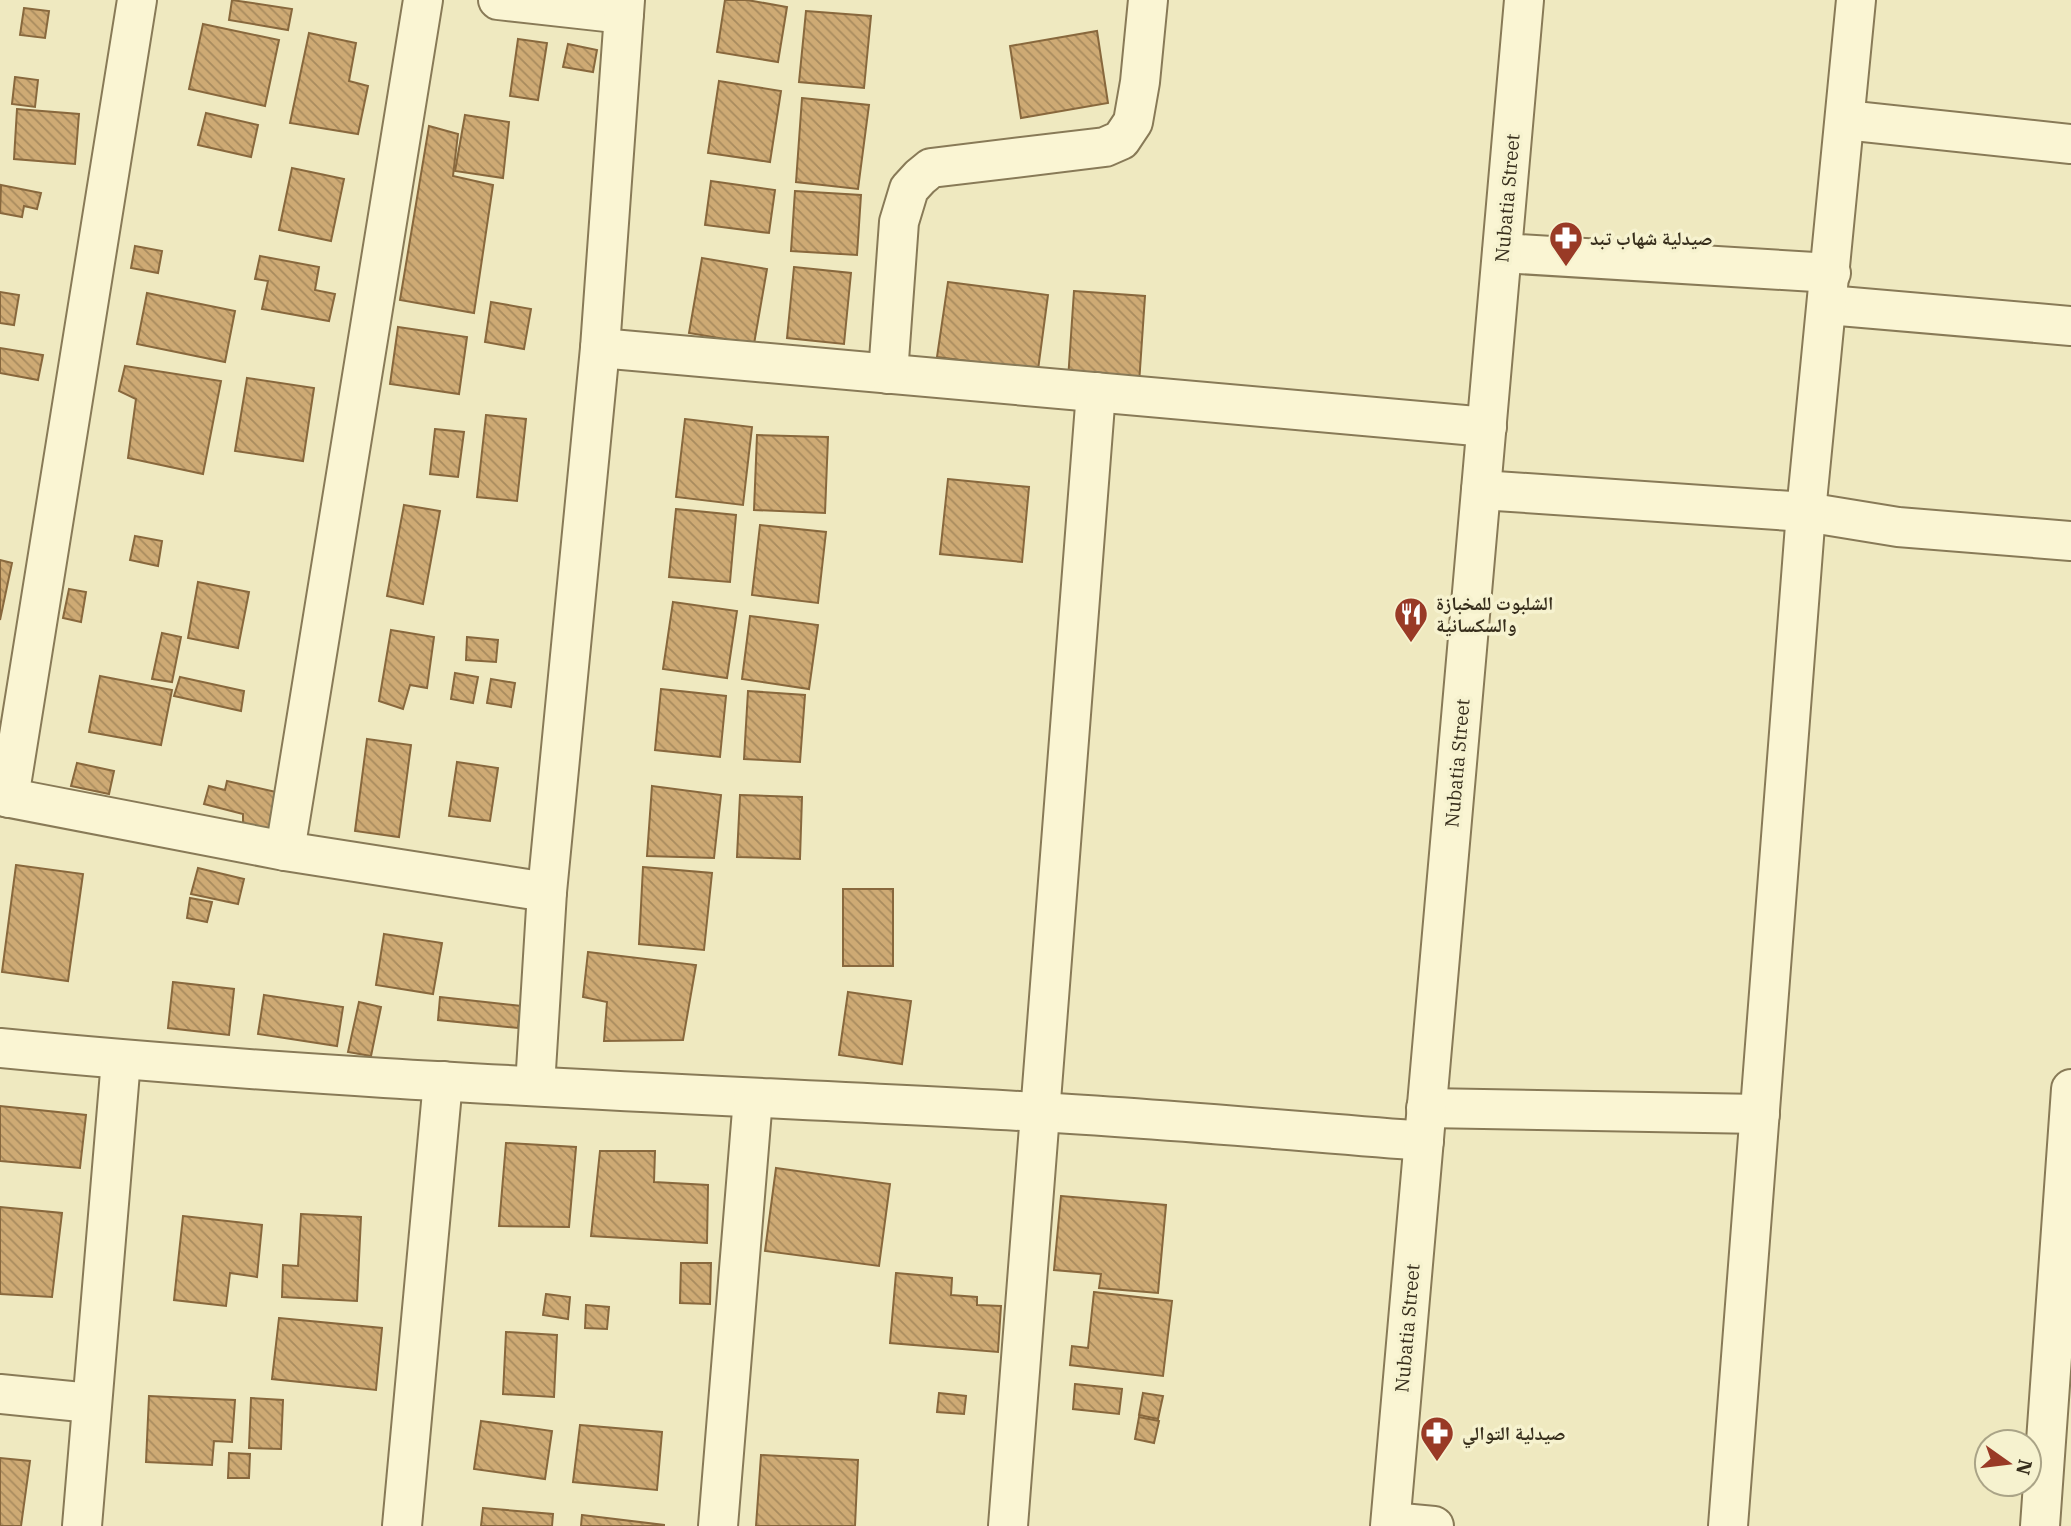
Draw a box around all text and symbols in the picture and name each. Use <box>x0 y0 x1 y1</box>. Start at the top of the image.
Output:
street label: Nubatia Street <box>1489 132 1525 263</box>
pharmacy icon: صيدلية شهاب تبد <box>1547 219 1585 268</box>
place label: صيدلية شهاب تبد <box>1590 226 1713 250</box>
place label: الشلبوت للمخبازة والسكسانية <box>1436 591 1553 637</box>
restaurant icon: الشلبوت للمخبازة والسكسانية <box>1392 595 1430 644</box>
street label: Nubatia Street <box>1439 697 1475 828</box>
street label: Nubatia Street <box>1389 1262 1425 1393</box>
pharmacy icon: صيدلية التوالي <box>1418 1414 1456 1463</box>
place label: صيدلية التوالي <box>1462 1421 1566 1449</box>
north arrow <box>1973 1428 2043 1498</box>
text: N <box>2011 1457 2038 1477</box>

